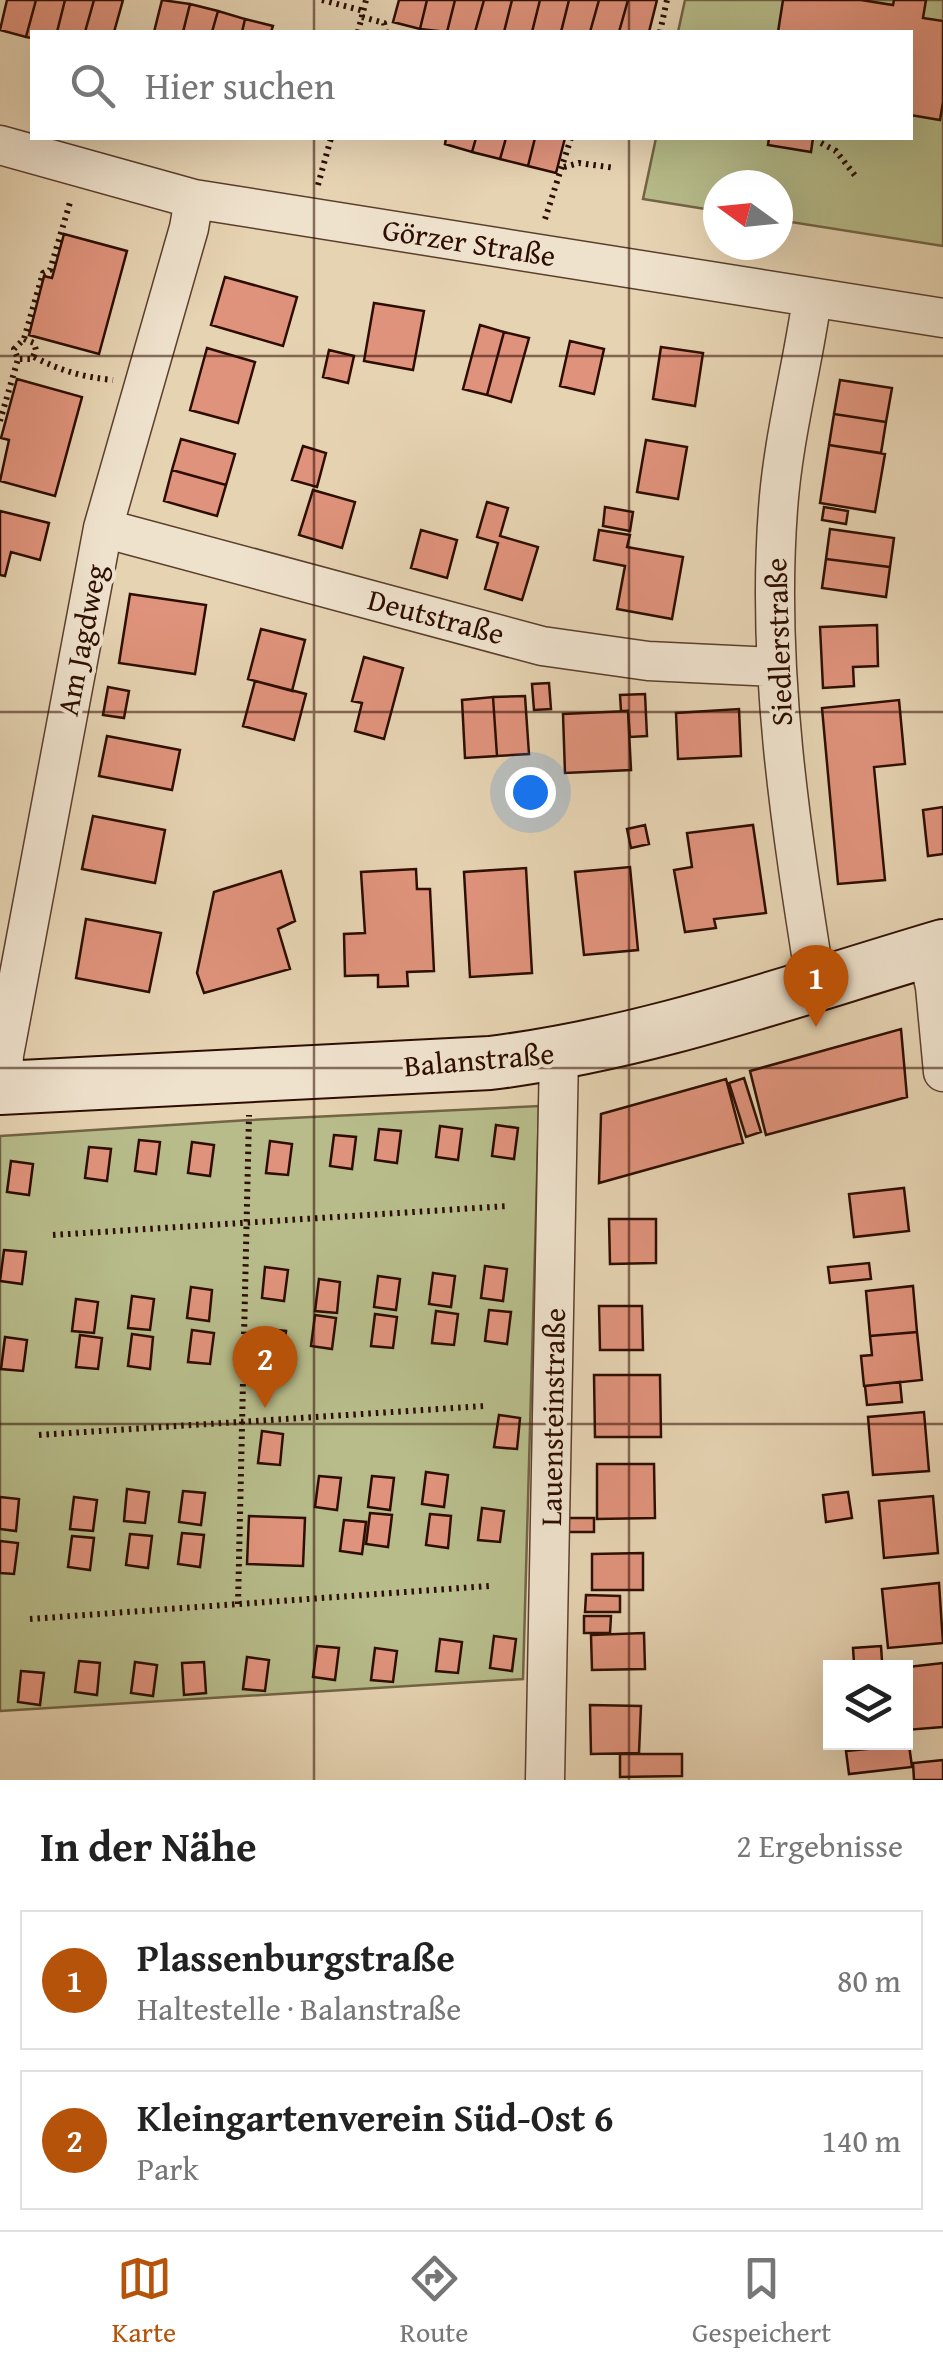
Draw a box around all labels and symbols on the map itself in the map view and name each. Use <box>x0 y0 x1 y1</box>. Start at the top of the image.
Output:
north arrow <box>703 170 793 260</box>
street label: Görzer Straße <box>379 207 559 277</box>
street label: Siedlerstraße <box>753 557 803 727</box>
street label: Am Jagdweg <box>45 560 117 719</box>
street label: Deutstraße <box>363 577 509 655</box>
your location <box>505 767 556 818</box>
pin: 1 <box>784 944 848 1027</box>
street label: Balanstraße <box>402 1031 556 1088</box>
street label: Lauensteinstraße <box>528 1308 576 1526</box>
pin: 2 <box>232 1326 298 1408</box>

